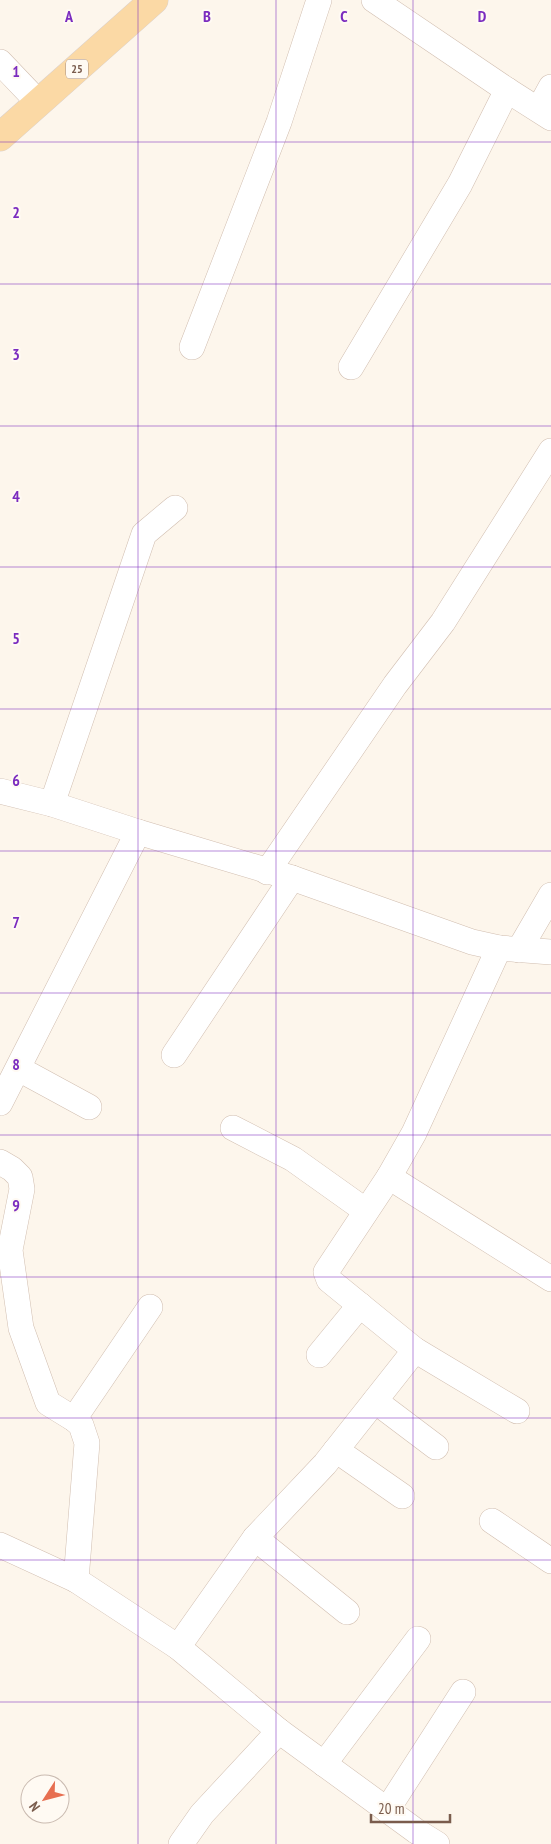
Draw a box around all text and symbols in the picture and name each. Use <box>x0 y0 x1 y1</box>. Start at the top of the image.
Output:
text: A <box>64 6 74 26</box>
text: B <box>203 6 211 26</box>
text: C <box>340 6 348 26</box>
text: D <box>478 6 487 26</box>
road number: 25 <box>66 60 88 78</box>
text: 1 <box>12 61 20 81</box>
text: 2 <box>12 202 20 222</box>
text: 3 <box>12 344 20 364</box>
text: 4 <box>12 486 20 506</box>
text: 5 <box>12 628 20 648</box>
text: 6 <box>12 770 20 790</box>
text: 7 <box>12 912 20 932</box>
text: 8 <box>12 1054 20 1074</box>
text: 9 <box>12 1195 20 1215</box>
north arrow <box>20 1774 70 1824</box>
scale bar <box>371 1792 450 1824</box>
text: N <box>25 1798 44 1815</box>
text: 20 m <box>378 1799 404 1818</box>

